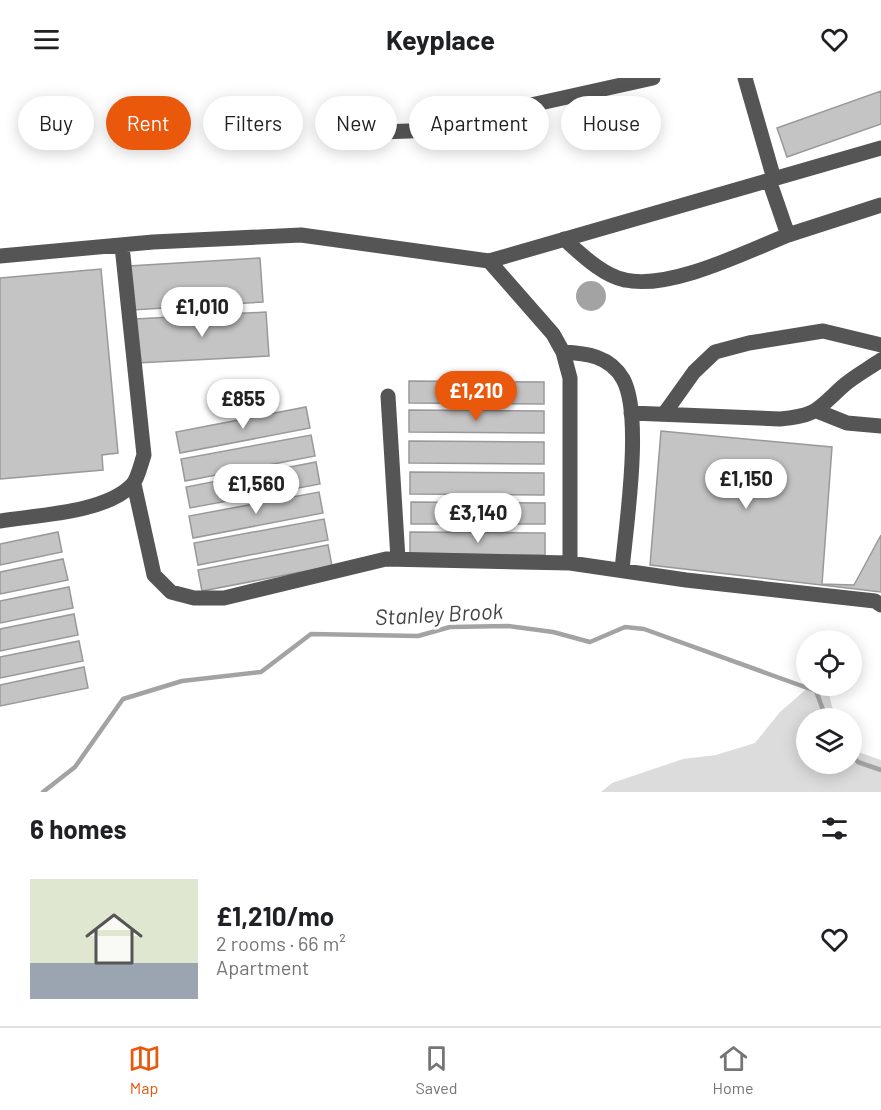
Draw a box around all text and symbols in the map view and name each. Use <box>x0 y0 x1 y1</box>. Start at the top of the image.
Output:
icon: menu <box>30 23 63 56</box>
text: Keyplace <box>386 23 495 55</box>
icon: heart <box>818 23 851 56</box>
chip: Buy <box>18 96 94 150</box>
chip: Rent <box>106 96 191 150</box>
chip: Filters <box>203 96 303 150</box>
chip: New <box>315 96 397 150</box>
chip: Apartment <box>409 96 549 150</box>
chip: House <box>561 96 661 150</box>
pin: £1,010 <box>153 287 251 338</box>
text: £1,010 <box>175 294 229 318</box>
pin: £1,210 <box>427 371 525 422</box>
text: £1,210 <box>449 378 503 402</box>
pin: £855 <box>207 379 279 430</box>
text: £855 <box>221 386 265 410</box>
pin: £1,150 <box>697 459 795 510</box>
pin: £1,560 <box>207 464 305 515</box>
text: £1,150 <box>719 466 773 490</box>
text: £1,560 <box>227 471 285 495</box>
pin: £3,140 <box>429 493 527 544</box>
text: £3,140 <box>449 500 507 524</box>
water label: Stanley Brook <box>374 597 504 629</box>
map controls <box>796 630 862 774</box>
button: locate <box>796 630 862 696</box>
button: layers <box>796 708 862 774</box>
icon: filters <box>818 812 851 845</box>
text: 6 homes <box>30 813 127 844</box>
text: £1,210/mo <box>216 900 334 931</box>
icon: home <box>78 903 150 975</box>
icon: heart <box>818 923 851 956</box>
text: 2 rooms · 66 m² <box>216 931 346 955</box>
text: Apartment <box>216 955 309 979</box>
tab: Map <box>128 1042 161 1097</box>
tab: Saved <box>416 1042 458 1097</box>
tab: Home <box>713 1042 753 1097</box>

